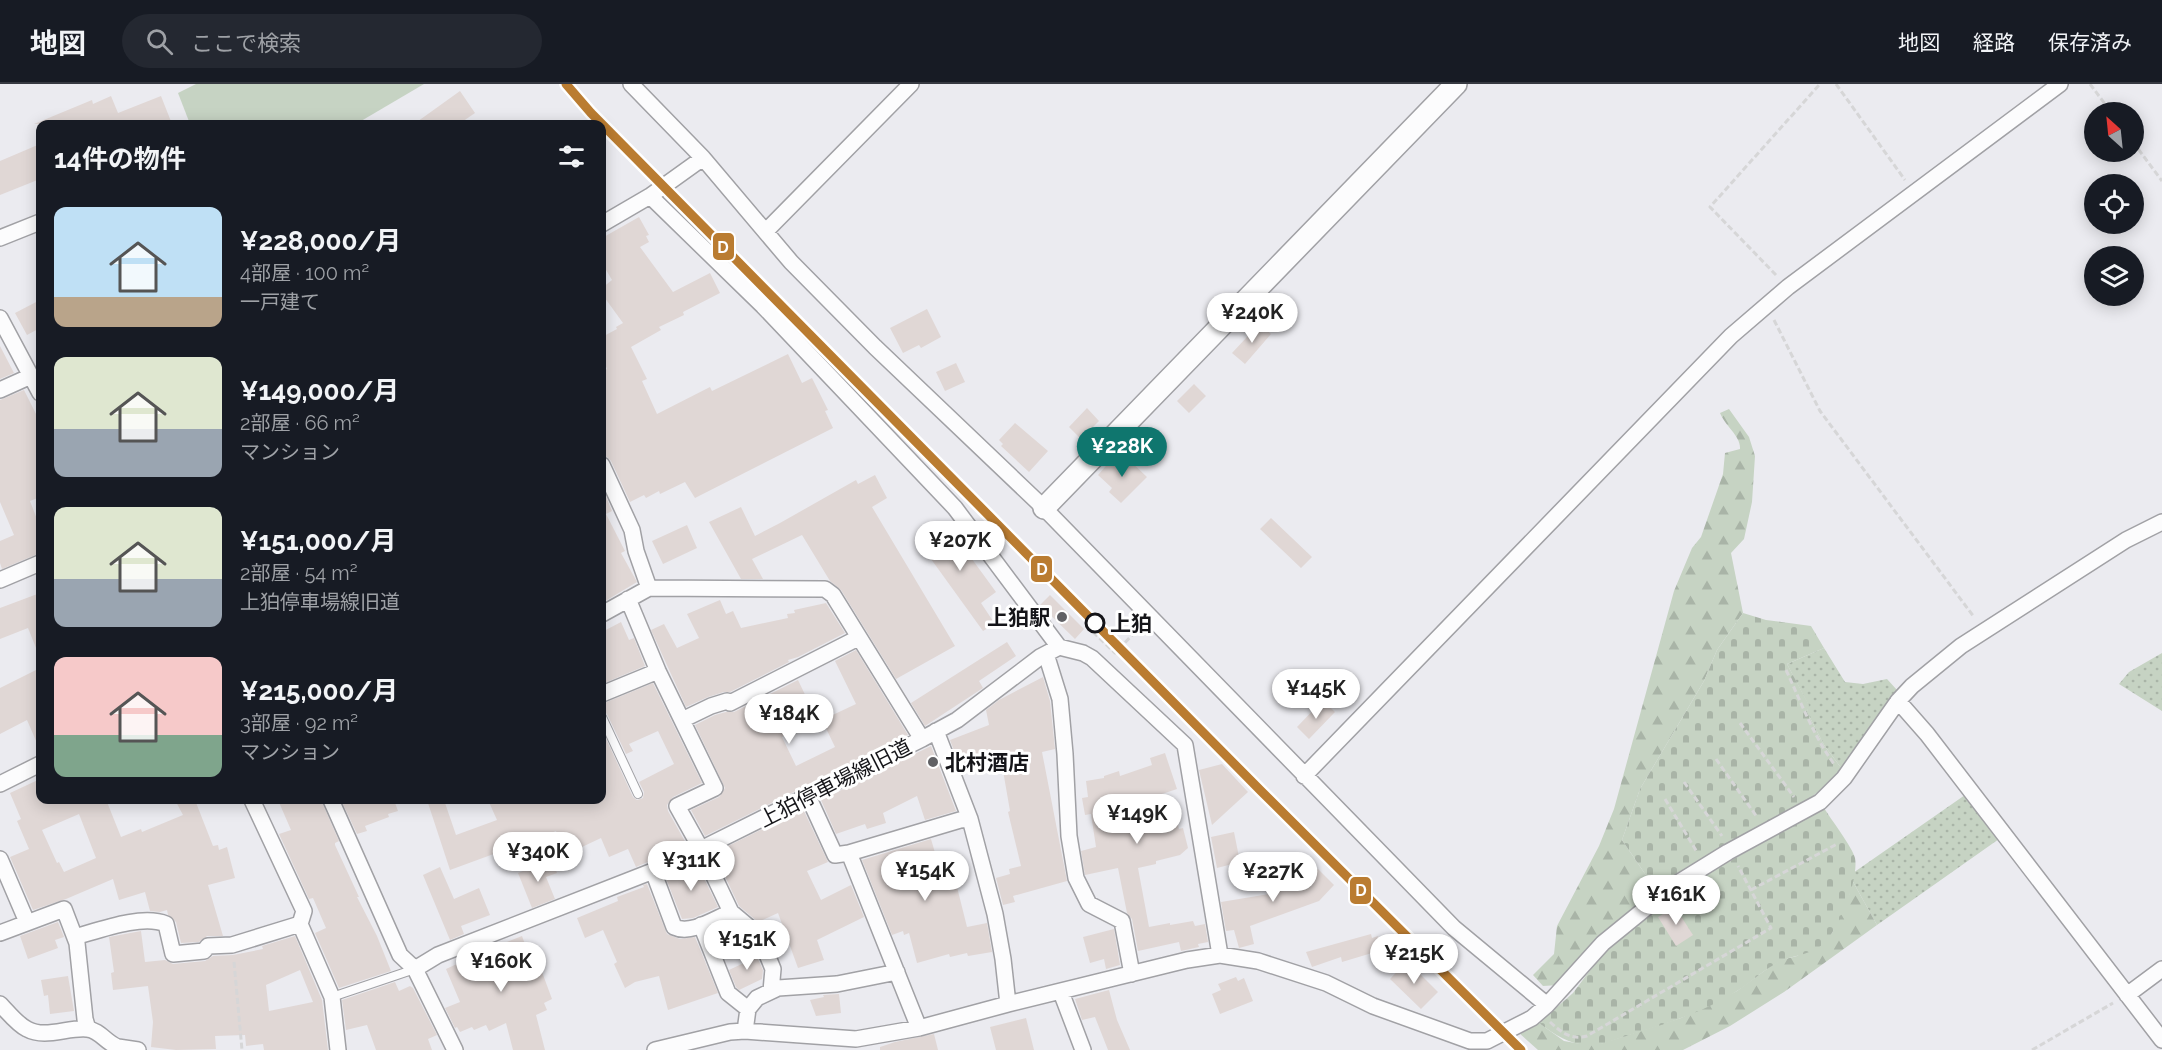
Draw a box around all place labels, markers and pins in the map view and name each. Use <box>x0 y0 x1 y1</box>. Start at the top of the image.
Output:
pin: ¥240K <box>1210 293 1294 344</box>
pin: ¥228K <box>1080 427 1164 478</box>
pin: ¥207K <box>918 521 1002 572</box>
place label: 上狛駅 <box>987 605 1050 630</box>
marker: 上狛駅 <box>1055 610 1069 624</box>
place label: 上狛 <box>1110 611 1152 636</box>
marker: 上狛 <box>1085 613 1105 633</box>
pin: ¥145K <box>1274 669 1358 720</box>
pin: ¥184K <box>747 694 831 745</box>
place label: 北村酒店 <box>945 750 1029 775</box>
marker: 北村酒店 <box>926 755 940 769</box>
pin: ¥149K <box>1095 794 1179 845</box>
pin: ¥340K <box>496 832 580 883</box>
pin: ¥311K <box>649 841 733 892</box>
pin: ¥154K <box>883 851 967 902</box>
pin: ¥227K <box>1231 852 1315 903</box>
pin: ¥161K <box>1634 875 1718 926</box>
pin: ¥151K <box>705 920 789 971</box>
pin: ¥215K <box>1372 934 1456 985</box>
pin: ¥160K <box>459 942 543 993</box>

